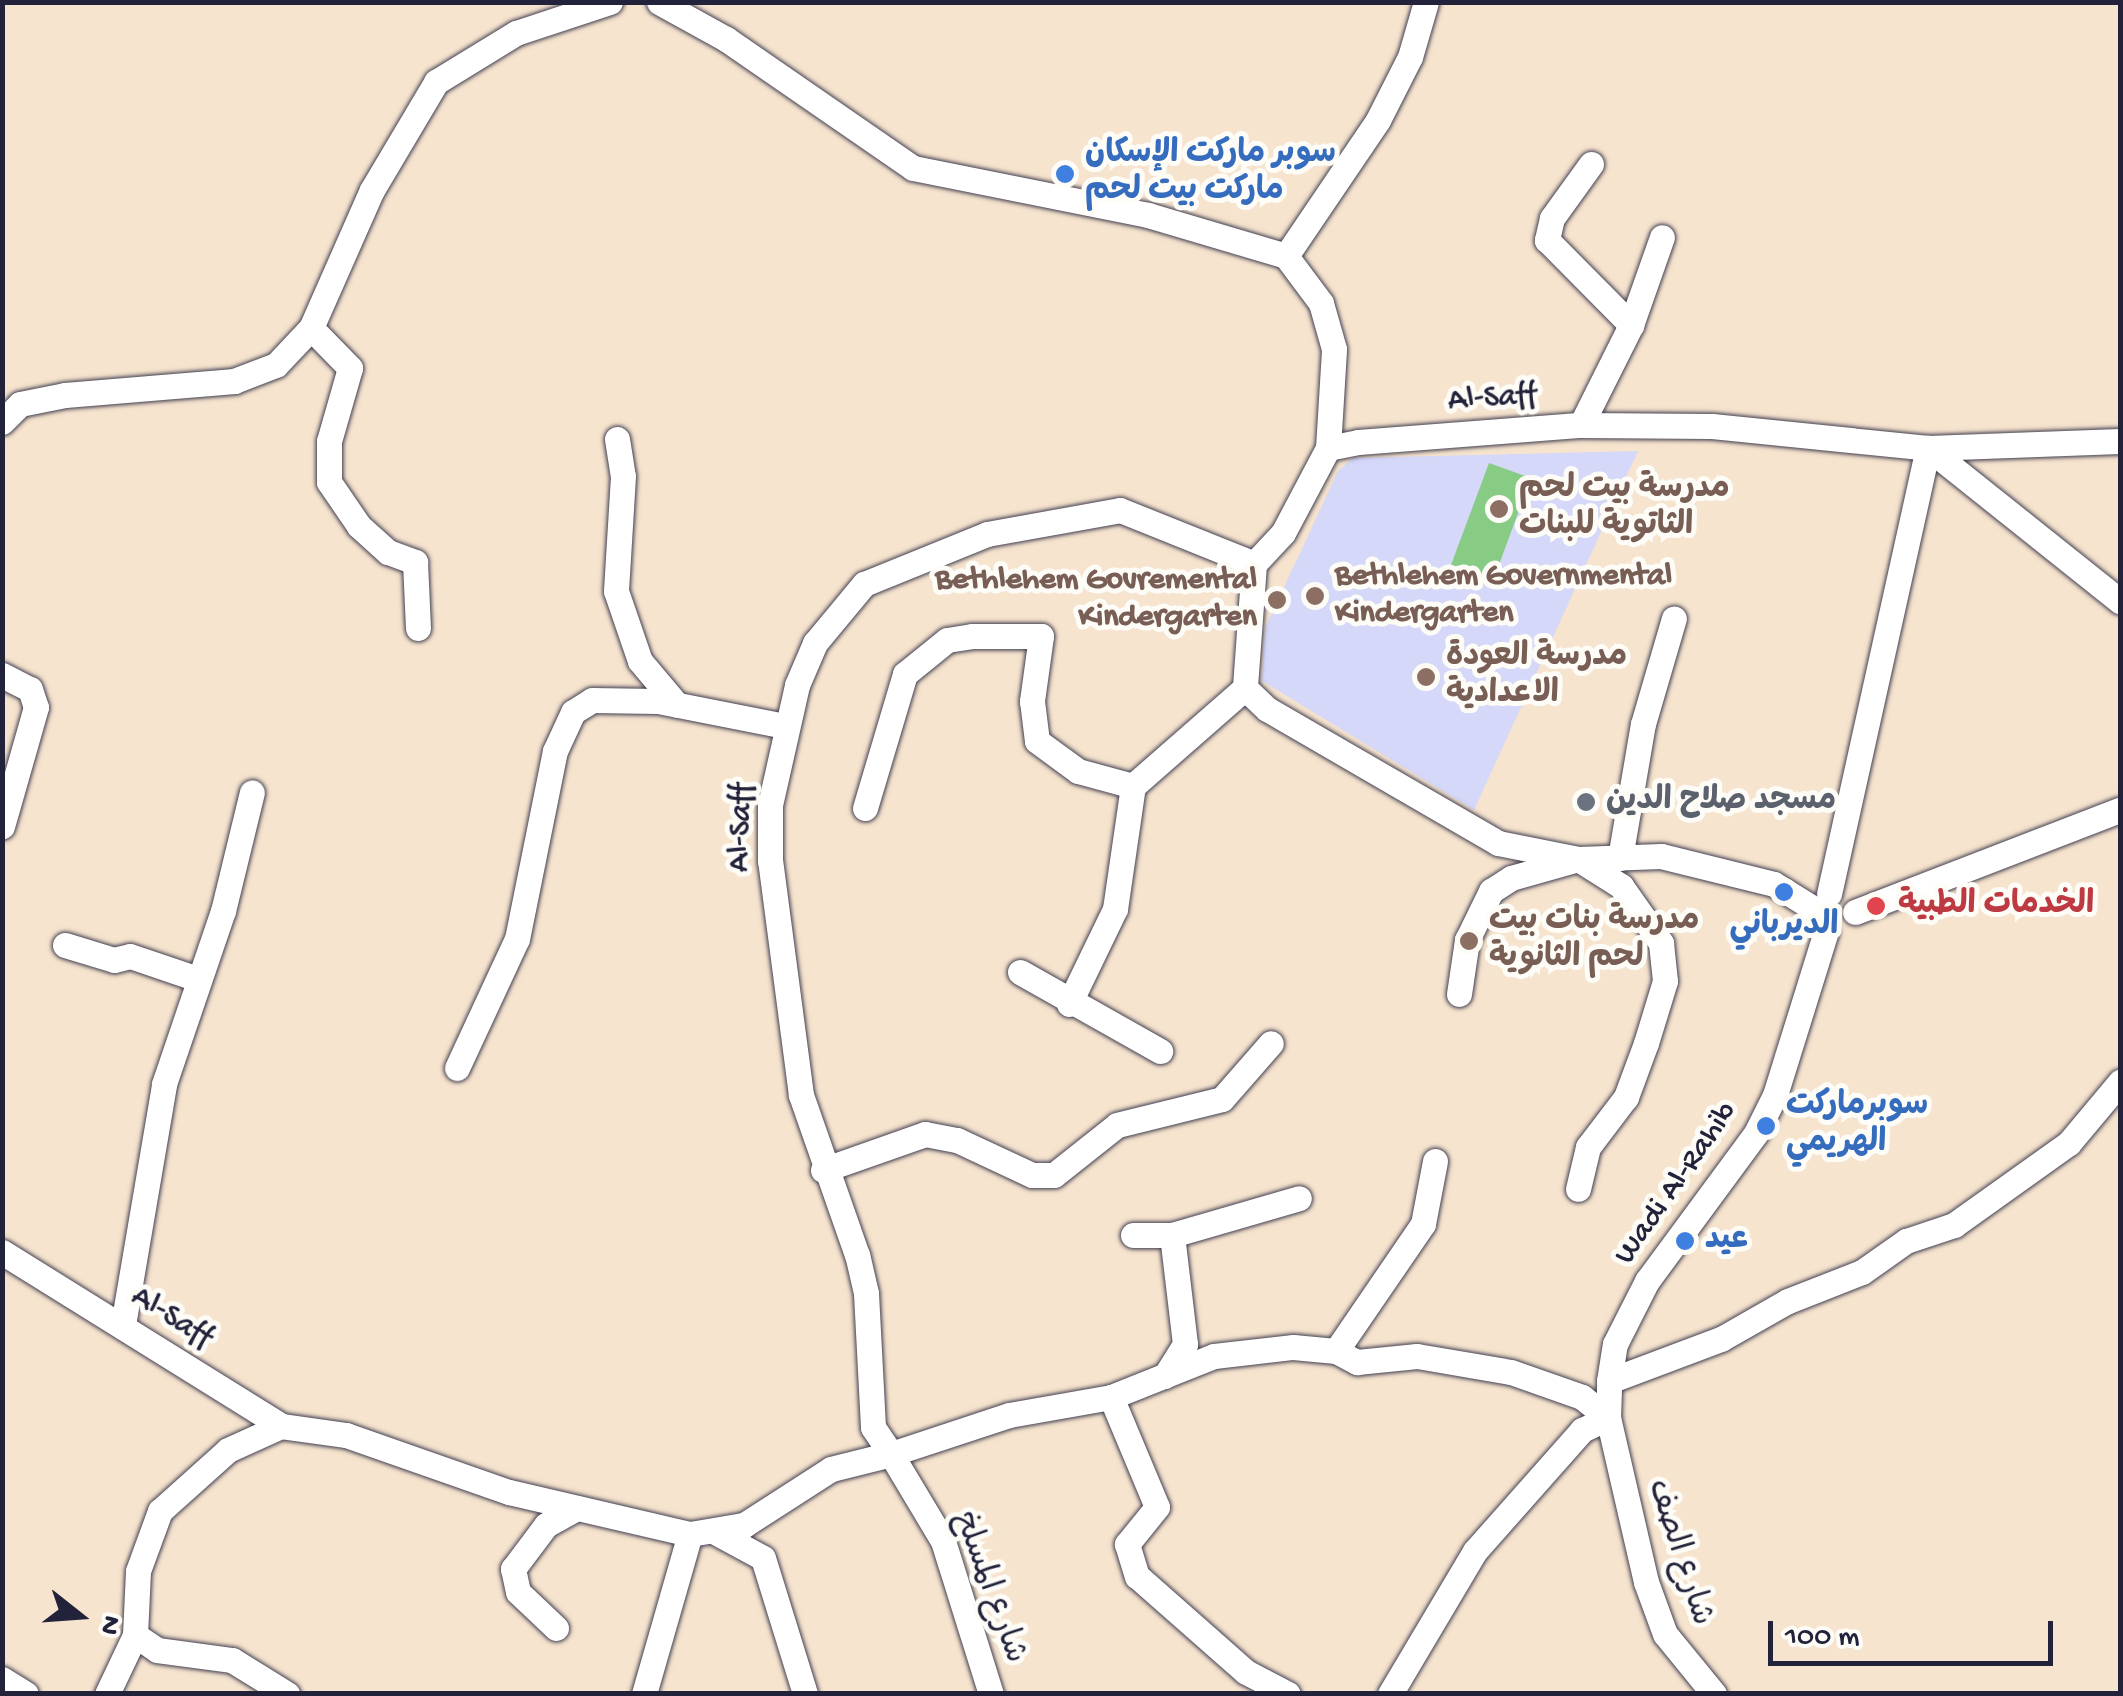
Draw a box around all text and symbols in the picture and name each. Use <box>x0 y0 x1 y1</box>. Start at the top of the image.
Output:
place label: سوبر ماركت الإسكان ماركت بيت لحم <box>1085 137 1336 212</box>
marker: سوبر ماركت الإسكان ماركت بيت لحم <box>1054 163 1076 185</box>
street label: Al-Saff <box>1447 377 1537 421</box>
place label: مدرسة بيت لحم الثاتوية للبنات <box>1519 472 1730 547</box>
marker: مدرسة بيت لحم الثاتوية للبنات <box>1488 498 1510 520</box>
place label: Bethlehem Governmental Kindergarten <box>1335 559 1672 634</box>
place label: Bethlehem Govremental Kindergarten <box>935 563 1257 638</box>
marker: Bethlehem Governmental Kindergarten <box>1304 585 1326 607</box>
marker: Bethlehem Govremental Kindergarten <box>1266 589 1288 611</box>
place label: مدرسة العودة الاعدادية <box>1446 640 1627 715</box>
marker: مدرسة العودة الاعدادية <box>1415 666 1437 688</box>
street label: Al-Saff <box>721 783 763 873</box>
place label: مسجد صلاح الدين <box>1606 783 1836 821</box>
marker: مسجد صلاح الدين <box>1575 791 1597 813</box>
marker: الديرباني <box>1773 881 1795 903</box>
place label: الخدمات الطبية <box>1898 887 2094 925</box>
marker: الخدمات الطبية <box>1863 893 1889 919</box>
place label: مدرسة بنات بيت لحم الثانوية <box>1489 904 1699 979</box>
place label: الديرباني <box>1730 908 1838 946</box>
marker: مدرسة بنات بيت لحم الثانوية <box>1458 930 1480 952</box>
place label: سوبرماركت الهريمي <box>1786 1089 1928 1164</box>
street label: Wadi Al-Rahib <box>1607 1095 1747 1273</box>
marker: سوبرماركت الهريمي <box>1755 1115 1777 1137</box>
place label: عيد <box>1705 1222 1748 1260</box>
marker: عيد <box>1674 1230 1696 1252</box>
street label: Al-Saff <box>123 1278 219 1358</box>
street label: شارع الصف <box>1636 1475 1720 1631</box>
street label: شارع المسلخ <box>943 1507 1033 1669</box>
north arrow <box>30 1566 130 1666</box>
scale bar <box>1773 1601 2058 1663</box>
text: N <box>91 1611 128 1638</box>
text: 100 m <box>1785 1621 1860 1656</box>

